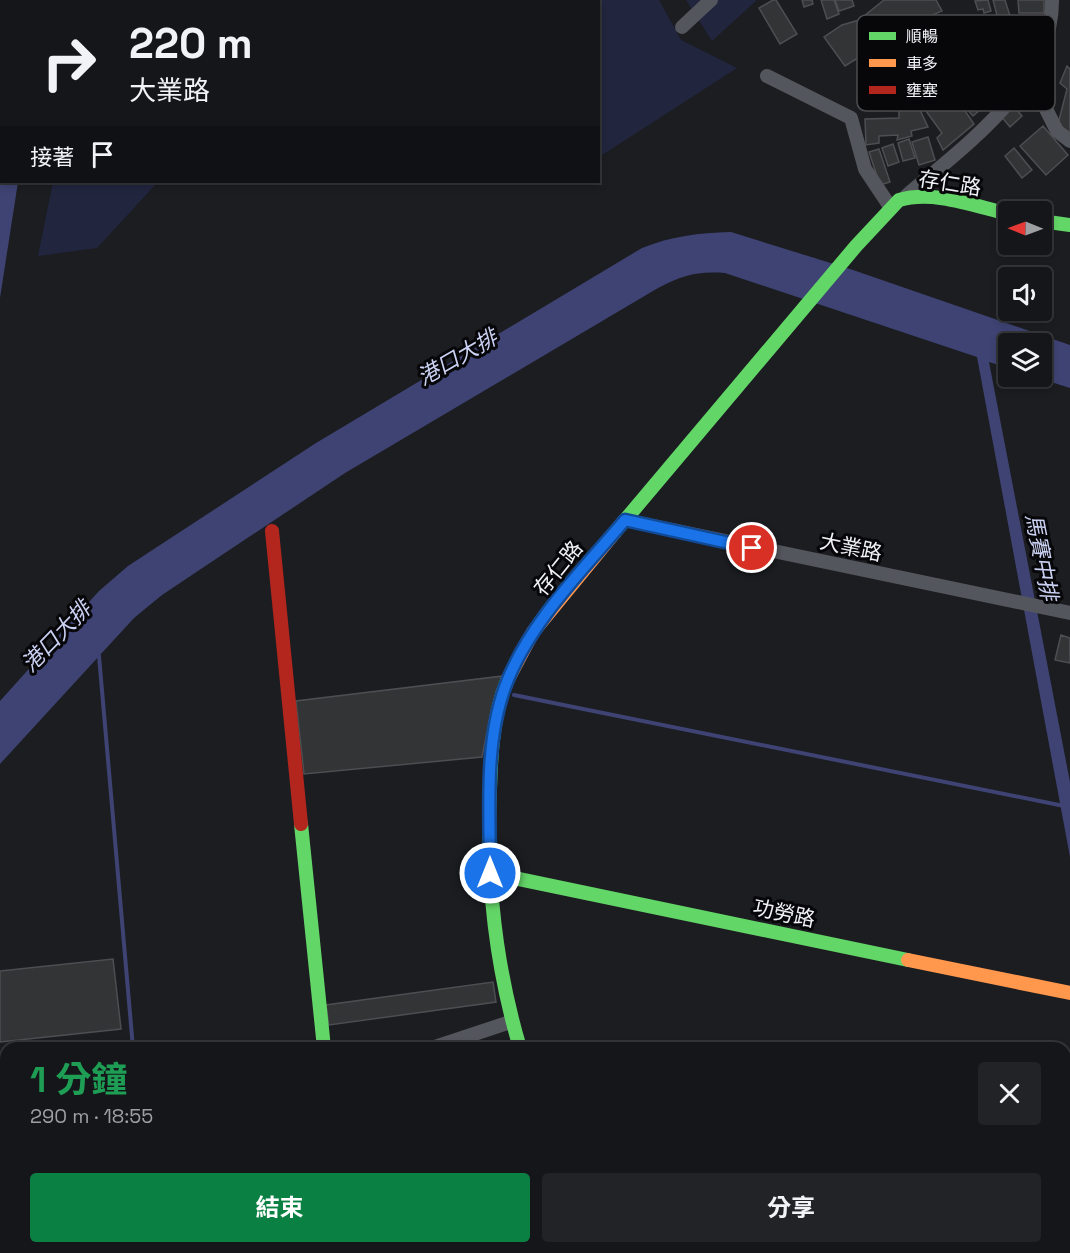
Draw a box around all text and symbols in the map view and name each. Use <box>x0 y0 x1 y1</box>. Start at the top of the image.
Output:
legend <box>857 15 1055 111</box>
text: 220 m <box>129 17 253 70</box>
icon: right <box>30 24 108 102</box>
text: 順暢 <box>906 26 938 47</box>
text: 車多 <box>906 53 938 74</box>
text: 大業路 <box>129 73 210 108</box>
text: 壅塞 <box>906 80 938 101</box>
icon: arrive <box>86 138 119 171</box>
text: 接著 <box>30 143 74 171</box>
street label: 存仁路 <box>917 165 983 201</box>
north arrow <box>998 201 1052 255</box>
map controls <box>998 201 1052 387</box>
button: sound <box>998 267 1052 321</box>
water label: 港口大排 <box>412 321 505 391</box>
button: layers <box>998 333 1052 387</box>
water label: 馬賽中排 <box>1020 511 1065 606</box>
pin <box>726 522 777 573</box>
street label: 大業路 <box>817 527 885 567</box>
icon: arrive <box>735 531 768 564</box>
street label: 存仁路 <box>528 535 588 601</box>
water label: 港口大排 <box>15 592 99 677</box>
position arrow <box>458 841 522 905</box>
street label: 功勞路 <box>750 893 818 933</box>
text: 1 分鐘 <box>30 1057 127 1103</box>
button: close <box>978 1062 1041 1125</box>
text: 290 m · 18:55 <box>30 1103 153 1129</box>
button: 結束 <box>30 1173 530 1242</box>
button: 分享 <box>542 1173 1041 1242</box>

